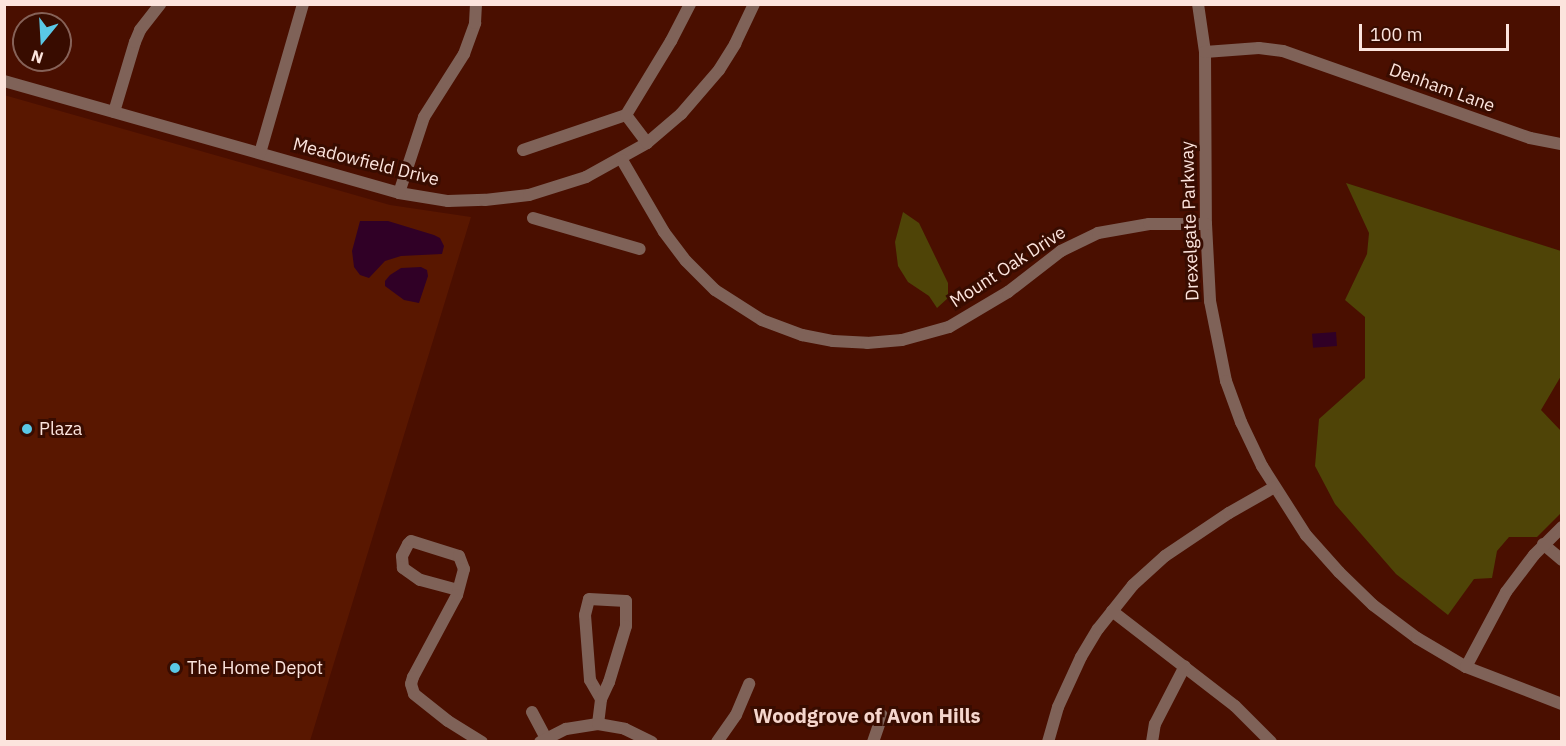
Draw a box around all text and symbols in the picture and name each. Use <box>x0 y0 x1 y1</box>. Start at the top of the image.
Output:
north arrow <box>12 12 72 72</box>
scale bar <box>1362 12 1512 50</box>
text: 100 m <box>1370 23 1422 46</box>
text: N <box>28 46 46 69</box>
street label: Denham Lane <box>1386 59 1498 117</box>
street label: Meadowfield Drive <box>291 133 441 191</box>
street label: Drexelgate Parkway <box>1176 141 1204 301</box>
street label: Mount Oak Drive <box>946 222 1070 312</box>
place label: Plaza <box>39 418 82 440</box>
marker: Plaza <box>20 422 34 436</box>
place label: The Home Depot <box>187 657 323 679</box>
marker: The Home Depot <box>168 661 182 675</box>
district label: Woodgrove of Avon Hills <box>753 703 981 727</box>

